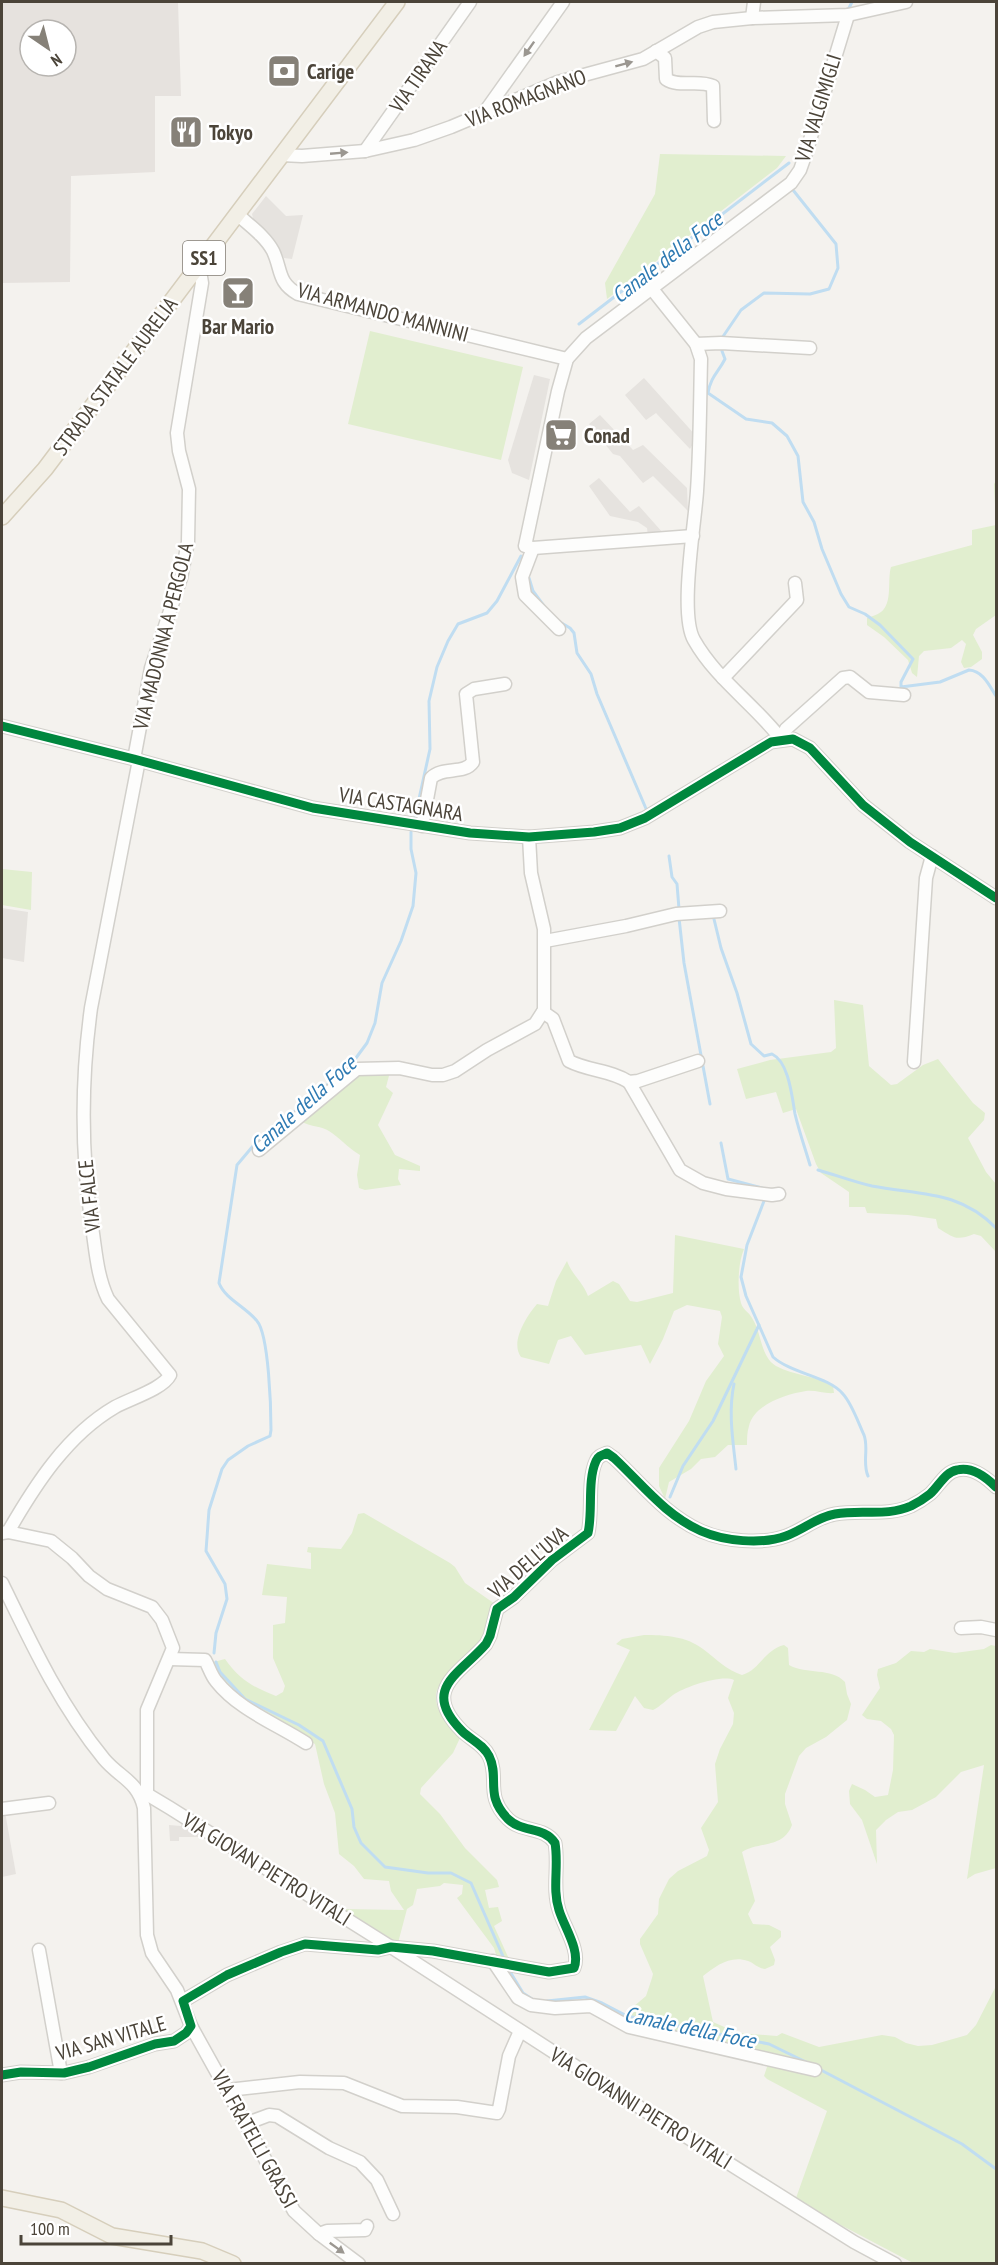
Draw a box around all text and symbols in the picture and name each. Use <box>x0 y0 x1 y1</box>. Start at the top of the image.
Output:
north arrow <box>18 18 78 78</box>
street label: VIA TIRANA <box>383 34 453 118</box>
one-way arrow <box>523 41 535 57</box>
text: N <box>47 50 66 71</box>
street label: VIA VALGIMIGLI <box>788 51 847 166</box>
bank icon: Carige <box>266 53 302 89</box>
place label: Carige <box>307 58 354 85</box>
one-way arrow <box>615 59 633 68</box>
street label: VIA ROMAGNANO <box>461 63 590 134</box>
restaurant icon: Tokyo <box>168 114 204 150</box>
place label: Tokyo <box>209 119 253 146</box>
one-way arrow <box>330 148 349 158</box>
water label: Canale della Foce <box>606 204 730 309</box>
road number: SS1 <box>183 241 225 275</box>
bar icon: Bar Mario <box>220 275 256 311</box>
street label: VIA ARMANDO MANNINI <box>293 276 472 348</box>
street label: STRADA STATALE AURELIA <box>47 291 183 461</box>
place label: Bar Mario <box>202 313 274 340</box>
supermarket icon: Conad <box>543 417 579 453</box>
place label: Conad <box>584 422 630 449</box>
street label: VIA MADONNA A PERGOLA <box>126 539 199 733</box>
street label: VIA CASTAGNARA <box>336 781 465 827</box>
water label: Canale della Foce <box>244 1048 363 1159</box>
street label: VIA FALCE <box>72 1158 106 1235</box>
street label: VIA DELL'UVA <box>482 1520 574 1605</box>
street label: VIA GIOVAN PIETRO VITALI <box>177 1806 356 1932</box>
water label: Canale della Foce <box>622 1999 760 2055</box>
street label: VIA SAN VITALE <box>52 2009 169 2067</box>
street label: VIA GIOVANNI PIETRO VITALI <box>544 2041 737 2175</box>
street label: VIA FRATELLI GRASSI <box>206 2065 304 2213</box>
scale bar <box>21 2208 171 2246</box>
text: 100 m <box>30 2217 70 2240</box>
one-way arrow <box>330 2241 345 2253</box>

